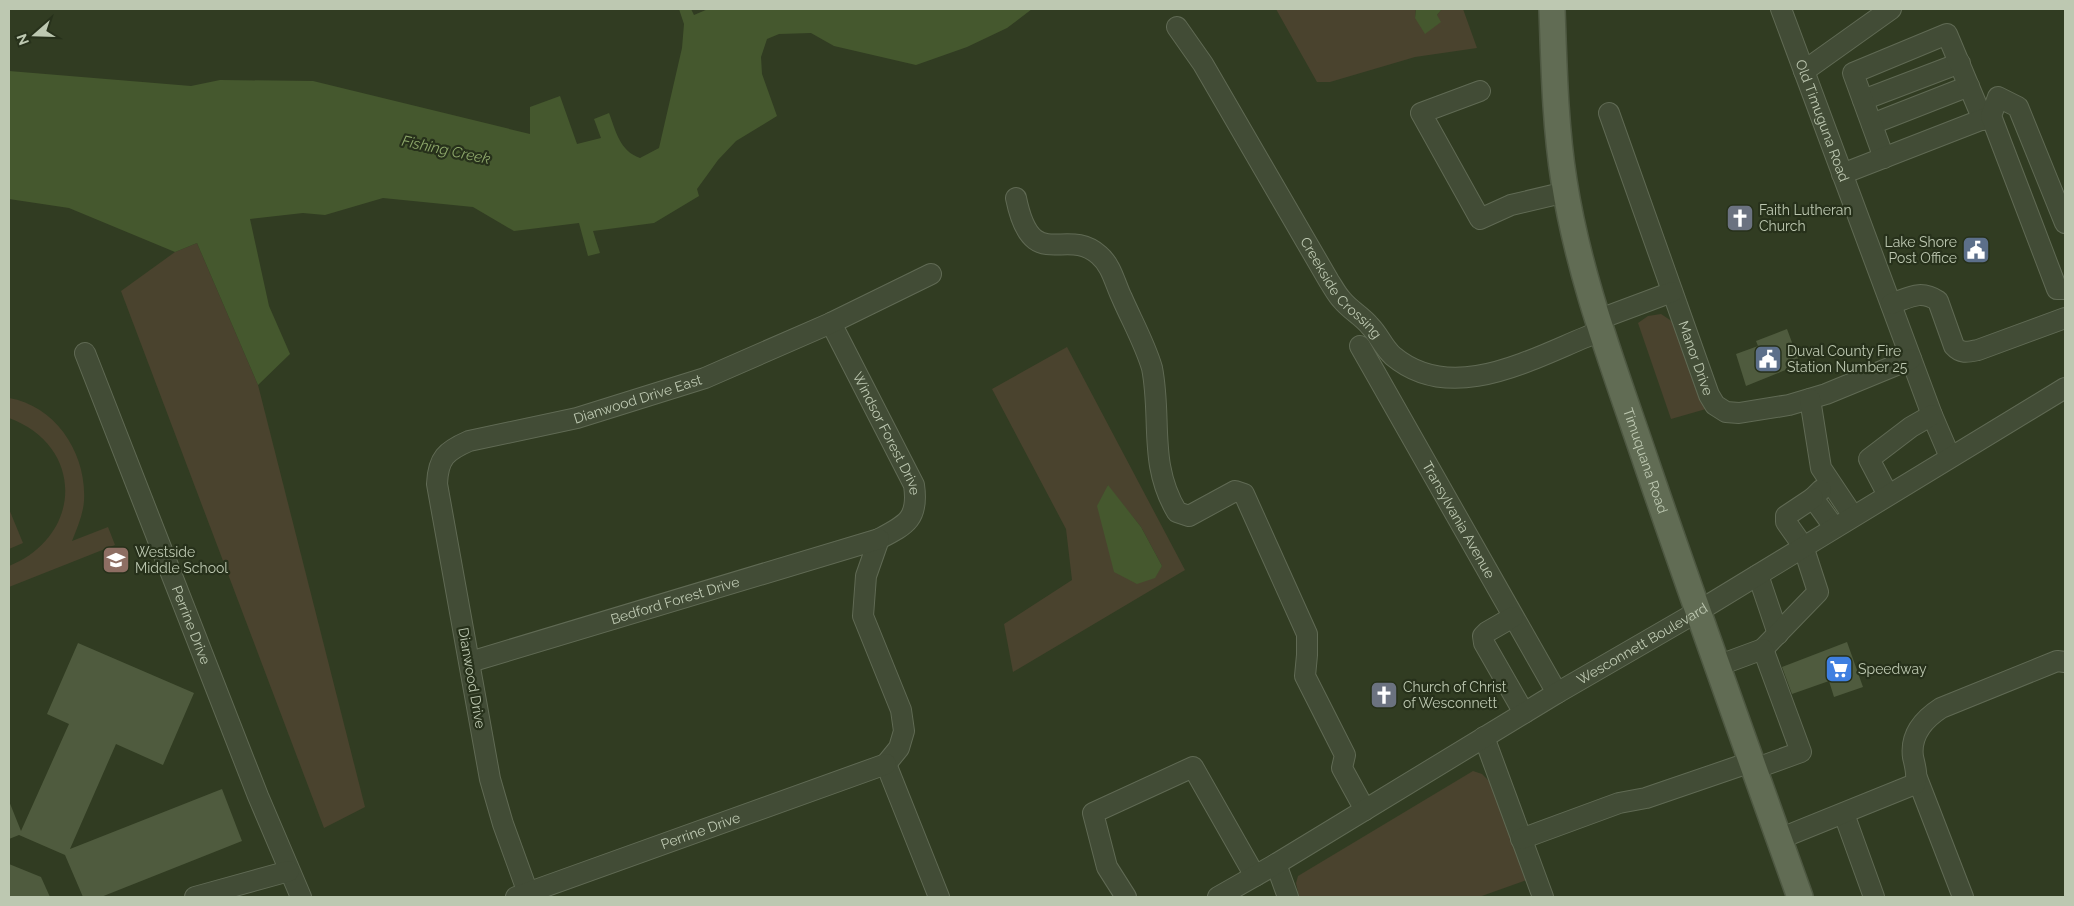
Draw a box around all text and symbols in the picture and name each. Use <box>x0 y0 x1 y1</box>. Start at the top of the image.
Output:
north arrow <box>10 10 60 60</box>
text: N <box>13 32 32 47</box>
street label: Old Timuguna Road <box>1792 57 1852 184</box>
water label: Fishing Creek <box>400 132 492 168</box>
place label: Faith Lutheran Church <box>1759 202 1852 234</box>
church icon: Faith Lutheran Church <box>1725 203 1755 233</box>
street label: Creekside Crossing <box>1297 234 1385 341</box>
place label: Lake Shore Post Office <box>1884 234 1957 266</box>
public building icon: Lake Shore Post Office <box>1961 235 1991 265</box>
street label: Manor Drive <box>1675 319 1716 397</box>
place label: Duval County Fire Station Number 25 <box>1787 343 1908 375</box>
public building icon: Duval County Fire Station Number 25 <box>1753 344 1783 374</box>
street label: Windsor Forest Drive <box>850 369 923 496</box>
street label: Dianwood Drive East <box>572 371 704 427</box>
street label: Timuquana Road <box>1620 406 1671 515</box>
street label: Transylvania Avenue <box>1419 459 1498 581</box>
place label: Westside Middle School <box>135 544 228 576</box>
school or university icon: Westside Middle School <box>101 545 131 575</box>
street label: Bedford Forest Drive <box>609 573 741 627</box>
street label: Perrine Drive <box>169 583 214 667</box>
street label: Wesconnett Boulevard <box>1574 600 1710 688</box>
street label: Dianwood Drive <box>455 626 489 730</box>
supermarket icon: Speedway <box>1824 654 1854 684</box>
place label: Speedway <box>1858 661 1927 677</box>
place label: Church of Christ of Wesconnett <box>1403 679 1507 711</box>
church icon: Church of Christ of Wesconnett <box>1369 680 1399 710</box>
street label: Perrine Drive <box>659 809 742 852</box>

